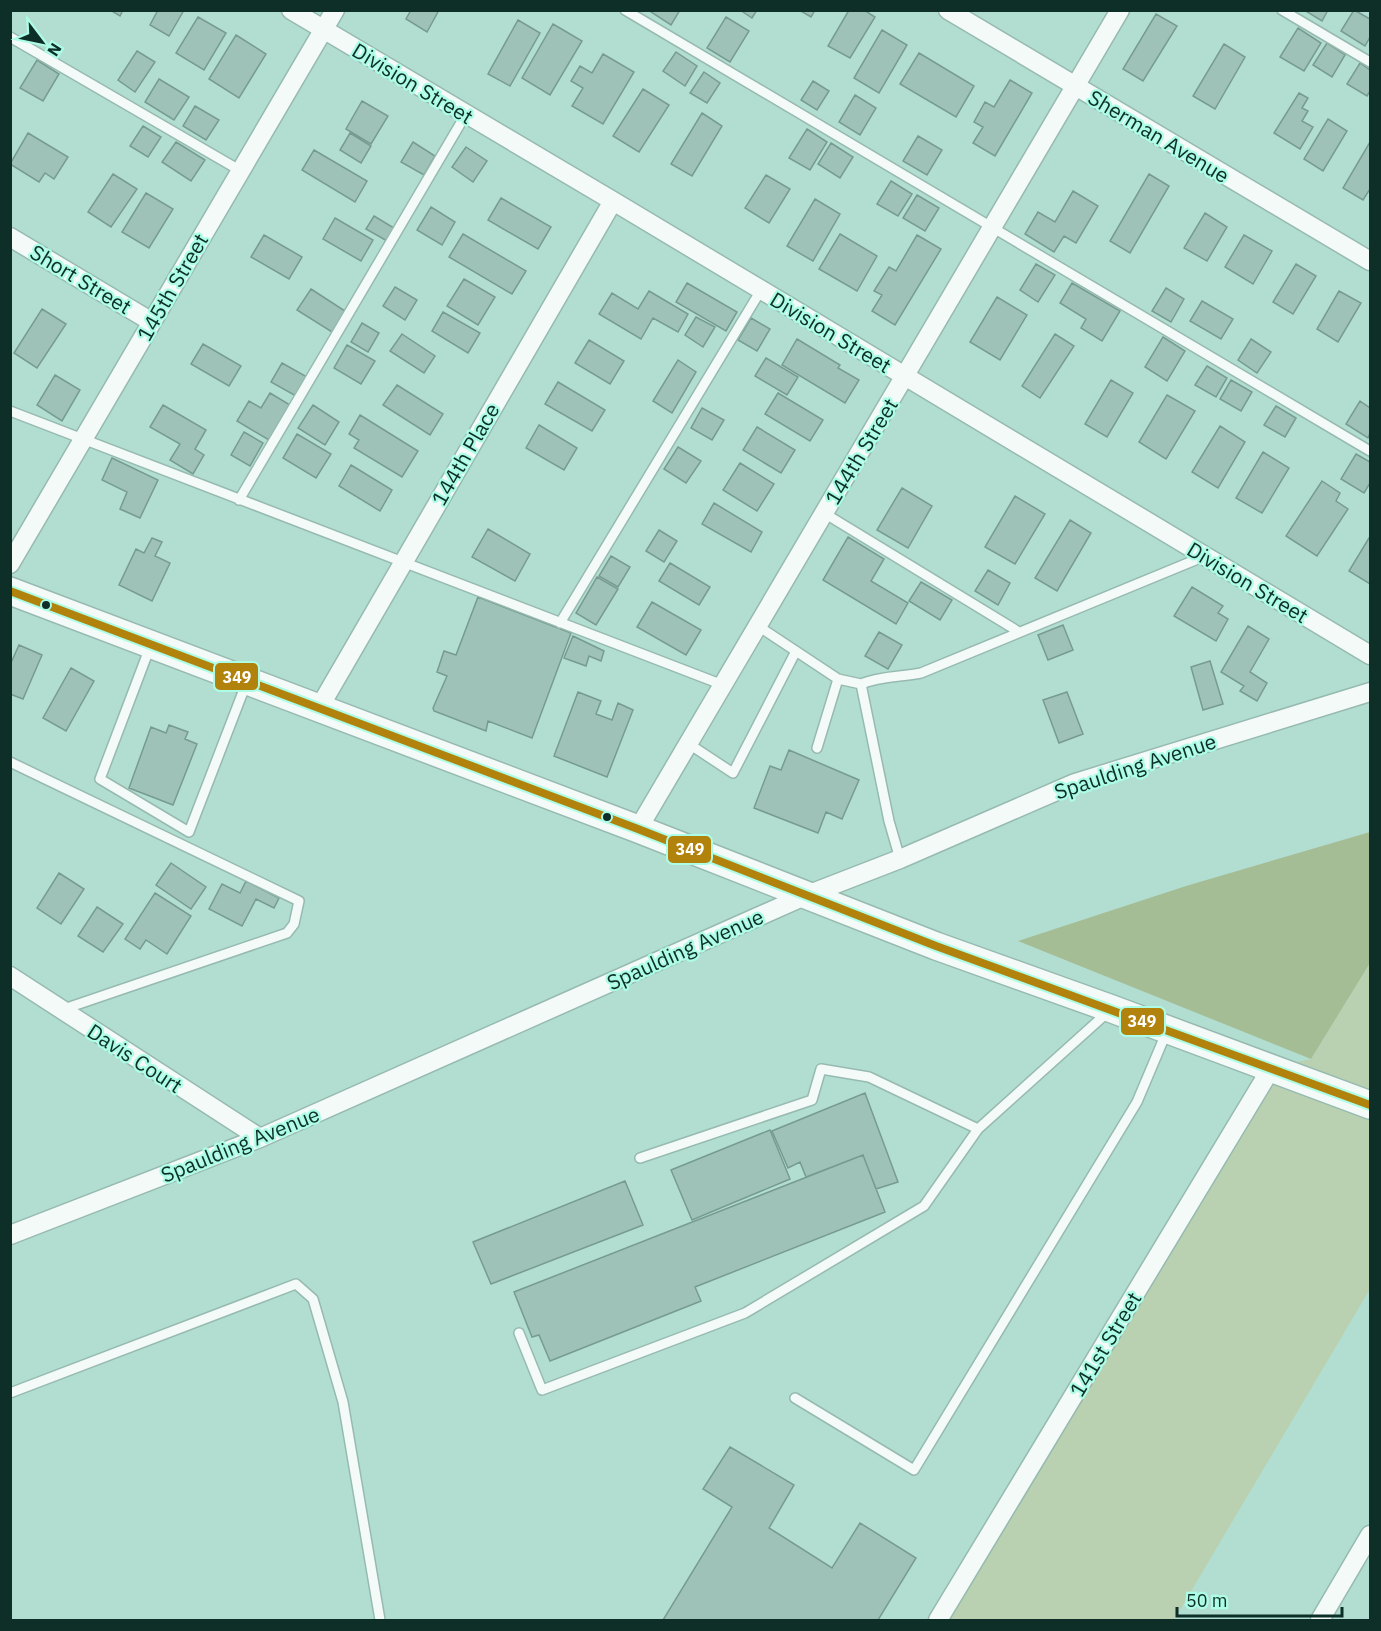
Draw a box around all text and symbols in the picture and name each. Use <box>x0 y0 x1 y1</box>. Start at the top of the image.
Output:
north arrow <box>12 12 72 72</box>
street label: Division Street <box>347 36 479 130</box>
text: N <box>43 40 66 60</box>
street label: Sherman Avenue <box>1083 83 1235 189</box>
street label: 145th Street <box>130 228 214 346</box>
street label: Short Street <box>25 238 137 320</box>
street label: Division Street <box>765 285 897 379</box>
street label: 144th Street <box>818 393 904 509</box>
street label: 144th Place <box>424 398 506 510</box>
street label: Division Street <box>1182 535 1314 629</box>
unlabelled marker <box>40 599 52 611</box>
line badge: 349 <box>214 662 259 691</box>
text: 349 <box>223 667 251 687</box>
street label: Spaulding Avenue <box>1050 727 1220 805</box>
unlabelled marker <box>601 811 613 823</box>
line badge: 349 <box>667 835 712 864</box>
text: 349 <box>676 839 704 859</box>
street label: Spaulding Avenue <box>602 902 768 996</box>
line badge: 349 <box>1120 1007 1165 1036</box>
text: 349 <box>1128 1011 1156 1031</box>
street label: Davis Court <box>82 1017 188 1099</box>
street label: Spaulding Avenue <box>157 1099 323 1189</box>
street label: 141st Street <box>1063 1286 1147 1402</box>
scale bar <box>1177 1580 1342 1618</box>
text: 50 m <box>1186 1589 1228 1612</box>

